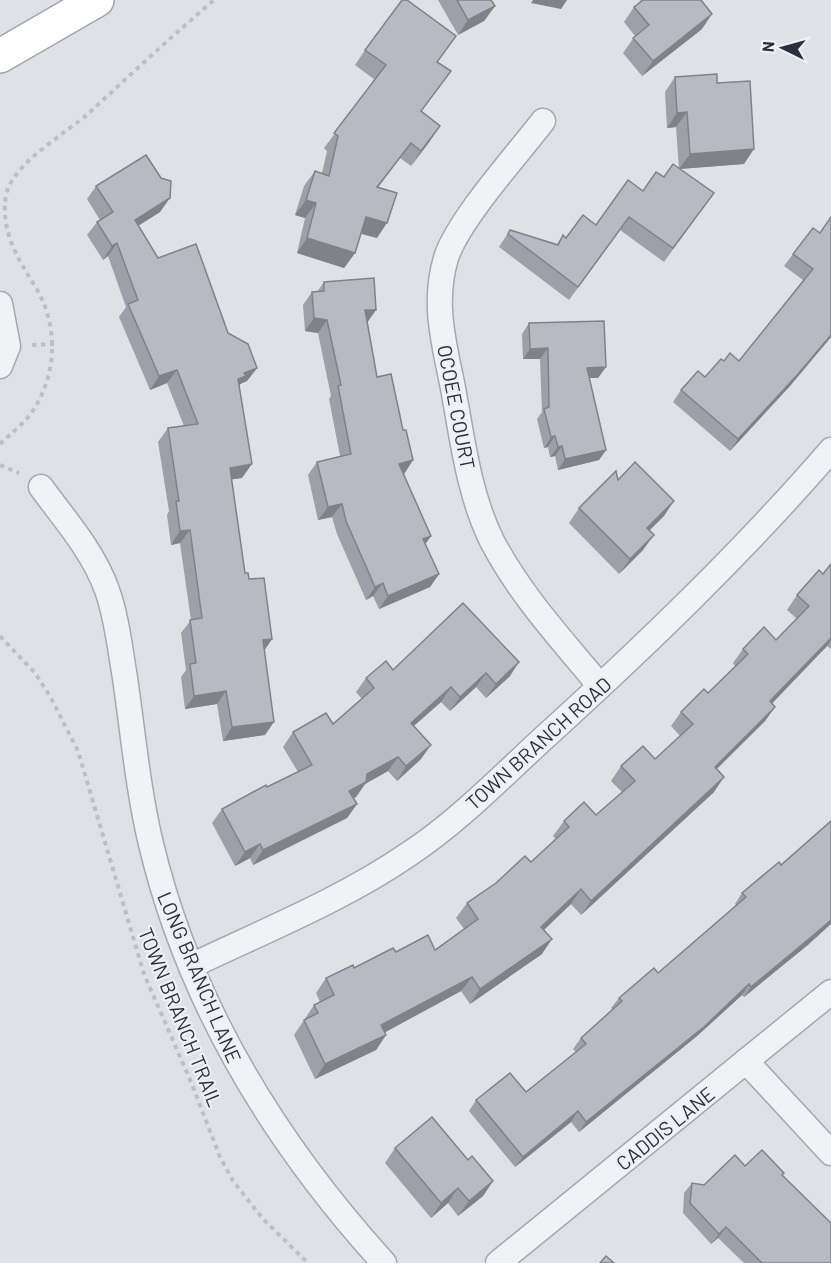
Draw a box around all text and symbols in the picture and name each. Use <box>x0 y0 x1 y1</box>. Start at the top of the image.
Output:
north arrow <box>753 18 813 78</box>
text: N <box>758 41 777 53</box>
street label: OCOEE COURT <box>433 343 481 471</box>
street label: TOWN BRANCH ROAD <box>460 671 616 815</box>
street label: LONG BRANCH LANE <box>153 888 247 1066</box>
street label: TOWN BRANCH TRAIL <box>134 924 228 1110</box>
street label: CADDIS LANE <box>611 1081 719 1175</box>

